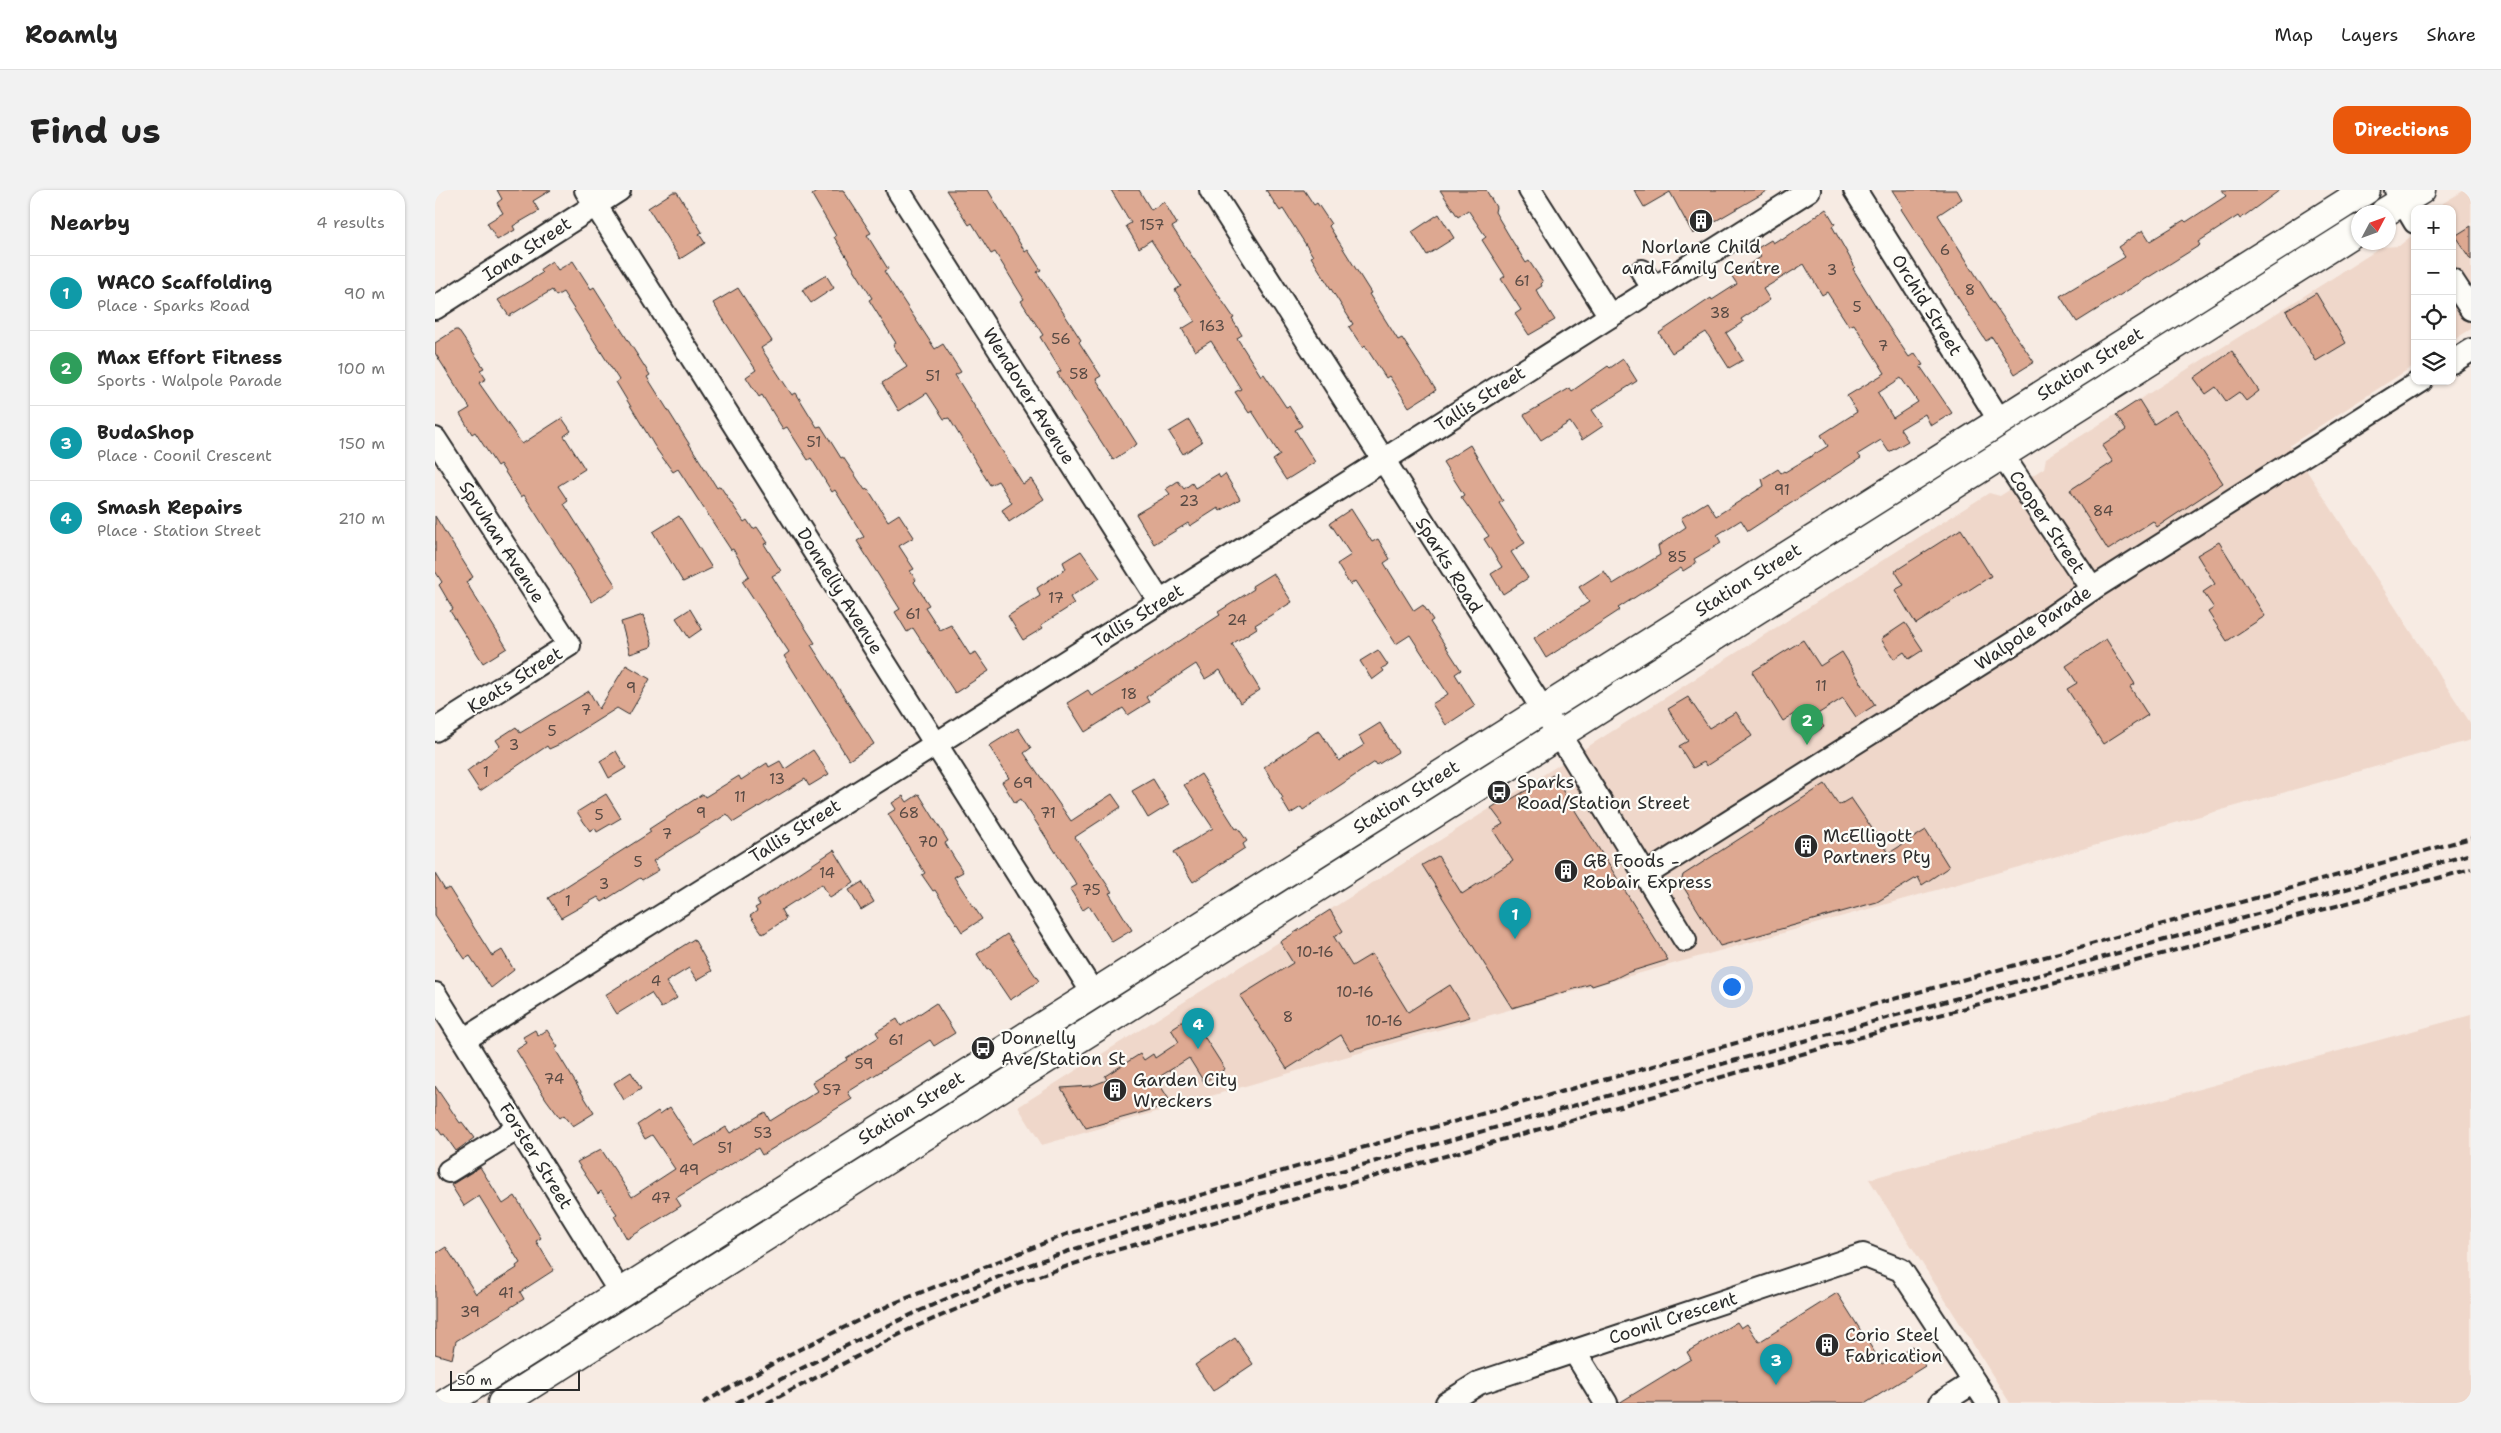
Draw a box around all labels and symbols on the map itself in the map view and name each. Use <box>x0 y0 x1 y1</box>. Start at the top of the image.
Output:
north arrow <box>2351 205 2396 250</box>
building icon: Norlane Child and Family Centre <box>1688 208 1714 234</box>
street label: Iona Street <box>478 211 576 287</box>
house number: 157 <box>1140 215 1164 235</box>
place label: Norlane Child and Family Centre <box>1622 235 1780 280</box>
house number: 6 <box>1940 240 1950 260</box>
street label: Orchid Street <box>1886 250 1968 360</box>
house number: 3 <box>1827 260 1837 280</box>
house number: 61 <box>1514 271 1530 291</box>
house number: 8 <box>1965 280 1975 300</box>
house number: 5 <box>1852 297 1862 317</box>
house number: 38 <box>1710 303 1730 323</box>
house number: 163 <box>1199 316 1225 336</box>
street label: Station Street <box>2032 322 2148 406</box>
street label: Wendover Avenue <box>977 323 1081 469</box>
house number: 56 <box>1051 329 1071 349</box>
house number: 7 <box>1878 336 1888 356</box>
street label: Tallis Street <box>1430 361 1530 437</box>
house number: 58 <box>1069 364 1089 384</box>
house number: 51 <box>926 366 940 386</box>
house number: 51 <box>807 432 821 452</box>
street label: Cooper Street <box>2004 466 2091 579</box>
street label: Spruhan Avenue <box>454 476 550 608</box>
house number: 91 <box>1774 480 1790 500</box>
house number: 23 <box>1179 491 1199 511</box>
house number: 84 <box>2093 501 2113 521</box>
street label: Sparks Road <box>1410 512 1488 618</box>
street label: Donnelly Avenue <box>791 523 889 659</box>
street label: Station Street <box>1690 538 1806 622</box>
house number: 85 <box>1667 547 1687 567</box>
street label: Tallis Street <box>1088 578 1188 654</box>
street label: Walpole Parade <box>1970 580 2096 676</box>
house number: 17 <box>1048 588 1064 608</box>
house number: 61 <box>905 604 921 624</box>
house number: 24 <box>1227 610 1247 630</box>
street label: Keats Street <box>463 641 567 719</box>
house number: 11 <box>1815 676 1827 696</box>
house number: 9 <box>626 678 636 698</box>
house number: 18 <box>1121 684 1137 704</box>
house number: 7 <box>581 700 591 720</box>
pin: 2 <box>1791 704 1823 745</box>
house number: 5 <box>547 721 557 741</box>
house number: 3 <box>509 735 519 755</box>
street label: Station Street <box>1348 755 1464 839</box>
house number: 1 <box>483 762 489 782</box>
house number: 13 <box>769 769 785 789</box>
place label: Sparks Road/Station Street <box>1517 770 1690 815</box>
house number: 69 <box>1013 773 1033 793</box>
bus stop icon: Sparks Road/Station Street <box>1486 779 1512 805</box>
house number: 11 <box>734 787 746 807</box>
street label: Tallis Street <box>745 793 845 869</box>
house number: 9 <box>696 803 706 823</box>
house number: 68 <box>899 803 919 823</box>
house number: 71 <box>1040 803 1056 823</box>
house number: 5 <box>594 805 604 825</box>
house number: 7 <box>662 824 672 844</box>
place label: McElligott Partners Pty <box>1823 824 1931 869</box>
house number: 70 <box>918 832 938 852</box>
building icon: McElligott Partners Pty <box>1793 833 1819 859</box>
place label: GB Foods - Robair Express <box>1583 849 1712 894</box>
house number: 5 <box>633 852 643 872</box>
building icon: GB Foods - Robair Express <box>1553 858 1579 884</box>
house number: 14 <box>819 863 835 883</box>
house number: 3 <box>599 874 609 894</box>
house number: 75 <box>1081 880 1101 900</box>
house number: 1 <box>565 891 571 911</box>
pin: 1 <box>1499 898 1531 939</box>
house number: 10-16 <box>1296 942 1334 962</box>
house number: 4 <box>651 971 661 991</box>
your location <box>1719 974 1745 1000</box>
house number: 10-16 <box>1336 982 1374 1002</box>
house number: 8 <box>1283 1007 1293 1027</box>
pin: 4 <box>1182 1008 1214 1049</box>
house number: 10-16 <box>1365 1011 1403 1031</box>
place label: Donnelly Ave/Station St <box>1001 1026 1126 1071</box>
house number: 61 <box>888 1030 904 1050</box>
bus stop icon: Donnelly Ave/Station St <box>970 1035 996 1061</box>
house number: 59 <box>855 1054 873 1074</box>
street label: Station Street <box>853 1066 969 1150</box>
place label: Garden City Wreckers <box>1133 1068 1237 1113</box>
house number: 74 <box>544 1069 564 1089</box>
building icon: Garden City Wreckers <box>1102 1077 1128 1103</box>
house number: 57 <box>823 1080 841 1100</box>
street label: Forster Street <box>494 1098 578 1214</box>
house number: 53 <box>754 1123 773 1143</box>
house number: 51 <box>718 1138 732 1158</box>
house number: 49 <box>679 1160 699 1180</box>
house number: 47 <box>651 1188 671 1208</box>
house number: 41 <box>498 1283 514 1303</box>
street label: Coonil Crescent <box>1606 1286 1740 1350</box>
house number: 39 <box>460 1302 480 1322</box>
place label: Corio Steel Fabrication <box>1845 1323 1942 1368</box>
building icon: Corio Steel Fabrication <box>1814 1332 1840 1358</box>
pin: 3 <box>1760 1344 1792 1385</box>
scale bar <box>450 1368 580 1391</box>

